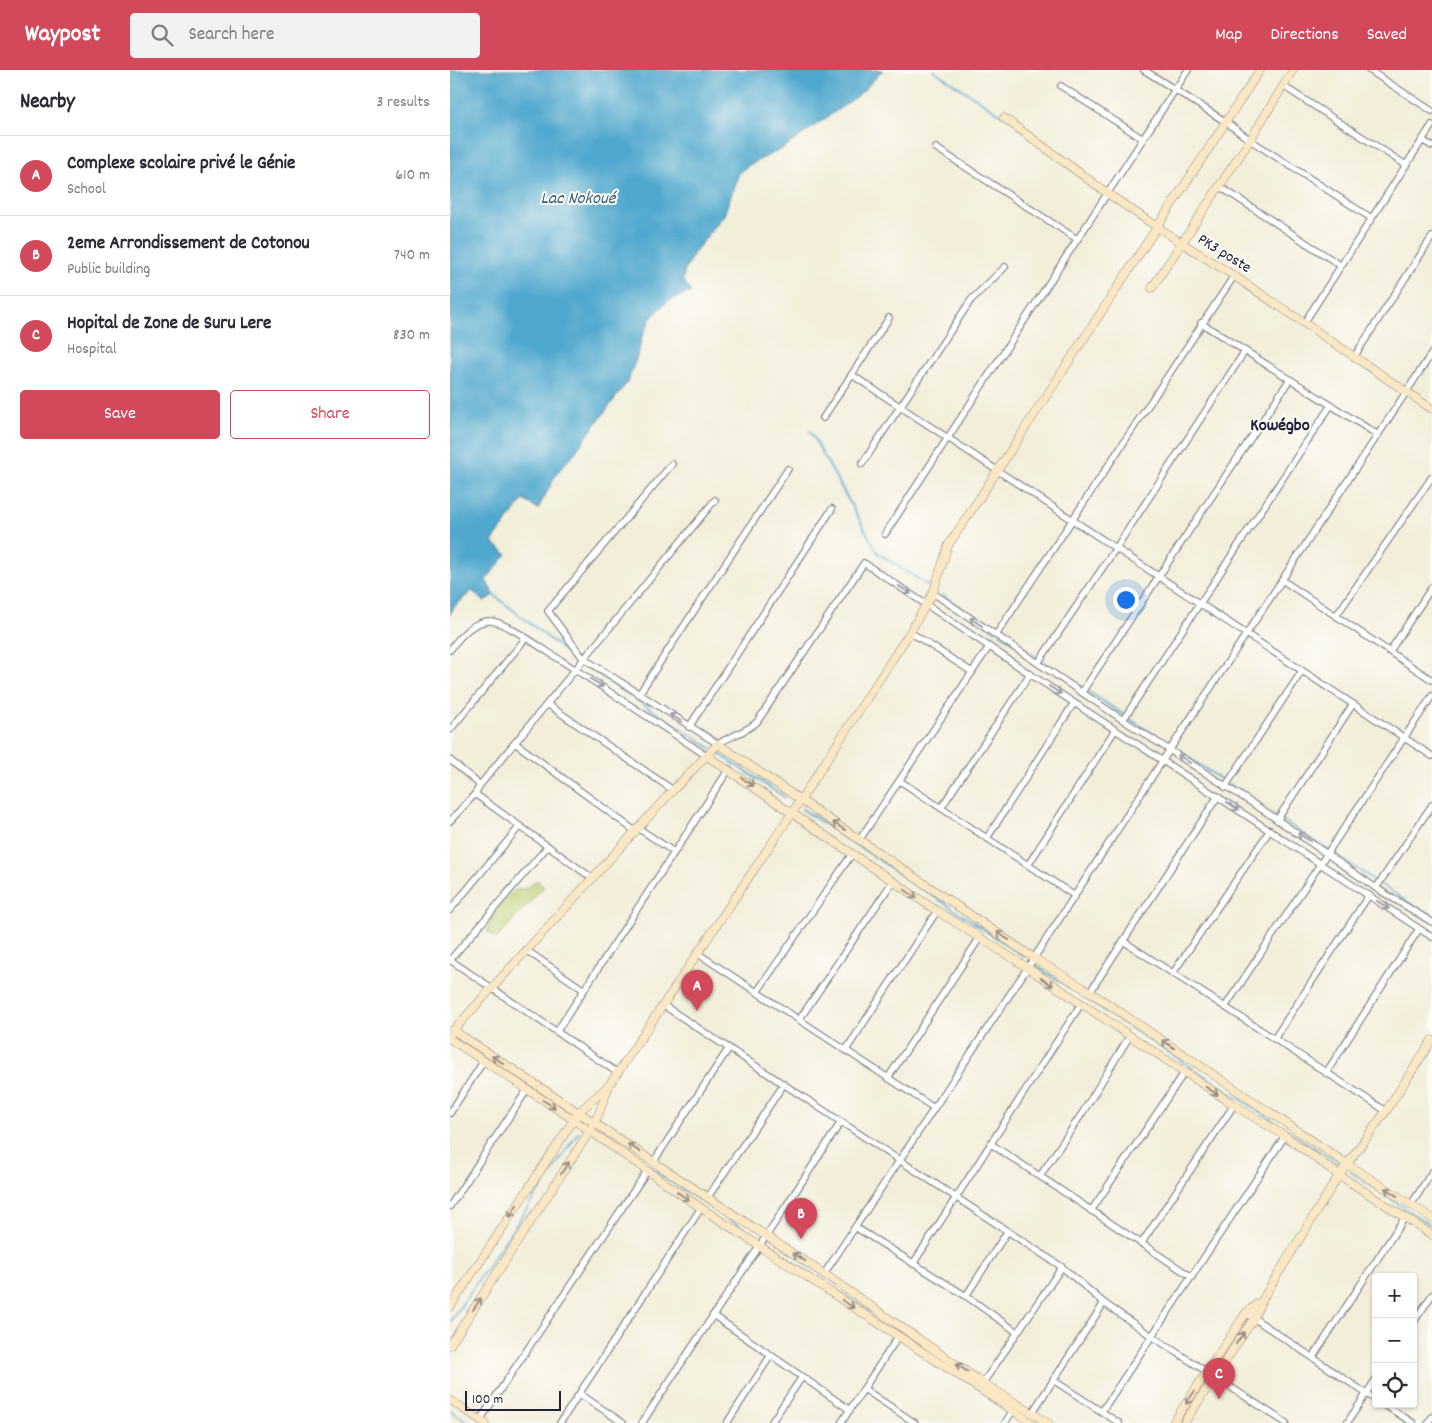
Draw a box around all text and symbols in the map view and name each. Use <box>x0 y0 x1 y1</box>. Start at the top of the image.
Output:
search box <box>130 13 480 58</box>
text: Waypost <box>25 18 100 52</box>
icon: search <box>148 21 176 49</box>
text: Search here <box>188 22 274 49</box>
text: Map <box>1215 23 1242 48</box>
text: Directions <box>1270 23 1339 48</box>
text: Saved <box>1367 23 1407 48</box>
text: Nearby <box>20 88 75 118</box>
text: 3 results <box>376 91 430 114</box>
text: Complexe scolaire privé le Génie <box>67 151 295 178</box>
text: A <box>32 164 40 187</box>
text: 610 m <box>395 164 430 187</box>
text: School <box>67 178 106 201</box>
water label: Lac Nokoué <box>541 187 618 212</box>
street label: PK3 poste <box>1193 228 1255 280</box>
text: 2eme Arrondissement de Cotonou <box>67 231 310 258</box>
text: B <box>32 244 40 267</box>
text: 740 m <box>394 244 430 267</box>
text: Public building <box>67 258 150 281</box>
text: Hopital de Zone de Suru Lere <box>67 311 271 338</box>
text: C <box>32 324 40 347</box>
text: 830 m <box>393 324 430 347</box>
text: Hospital <box>67 338 117 361</box>
button: Save <box>20 390 220 439</box>
button: Share <box>230 390 430 439</box>
district label: Kowégbo <box>1250 414 1310 439</box>
one-way arrow <box>898 585 912 595</box>
your location <box>1113 587 1139 613</box>
one-way arrow <box>969 617 983 627</box>
one-way arrow <box>589 678 603 688</box>
one-way arrow <box>1047 685 1061 695</box>
one-way arrow <box>670 713 684 723</box>
one-way arrow <box>1178 754 1192 764</box>
one-way arrow <box>741 777 755 787</box>
one-way arrow <box>1226 801 1240 811</box>
one-way arrow <box>833 820 847 830</box>
one-way arrow <box>1297 832 1311 842</box>
one-way arrow <box>904 889 918 899</box>
one-way arrow <box>1376 900 1390 910</box>
one-way arrow <box>996 931 1010 941</box>
pin: A <box>681 970 713 1011</box>
one-way arrow <box>1040 977 1054 987</box>
one-way arrow <box>1161 1039 1175 1049</box>
one-way arrow <box>491 1054 505 1065</box>
one-way arrow <box>1205 1086 1219 1096</box>
one-way arrow <box>542 1100 556 1110</box>
one-way arrow <box>628 1143 642 1153</box>
one-way arrow <box>560 1162 570 1176</box>
one-way arrow <box>1384 1187 1398 1197</box>
one-way arrow <box>676 1191 690 1201</box>
pin: B <box>785 1198 817 1239</box>
one-way arrow <box>508 1204 518 1218</box>
one-way arrow <box>792 1252 806 1263</box>
map controls <box>1372 1273 1417 1408</box>
button: + <box>1372 1273 1417 1318</box>
one-way arrow <box>472 1298 482 1312</box>
one-way arrow <box>841 1300 855 1310</box>
button: − <box>1372 1318 1417 1363</box>
one-way arrow <box>1235 1332 1245 1346</box>
pin: C <box>1203 1358 1235 1399</box>
one-way arrow <box>956 1363 970 1373</box>
button: locate <box>1372 1363 1417 1408</box>
scale bar <box>465 1388 561 1411</box>
text: 100 m <box>472 1390 503 1410</box>
one-way arrow <box>1185 1390 1195 1404</box>

